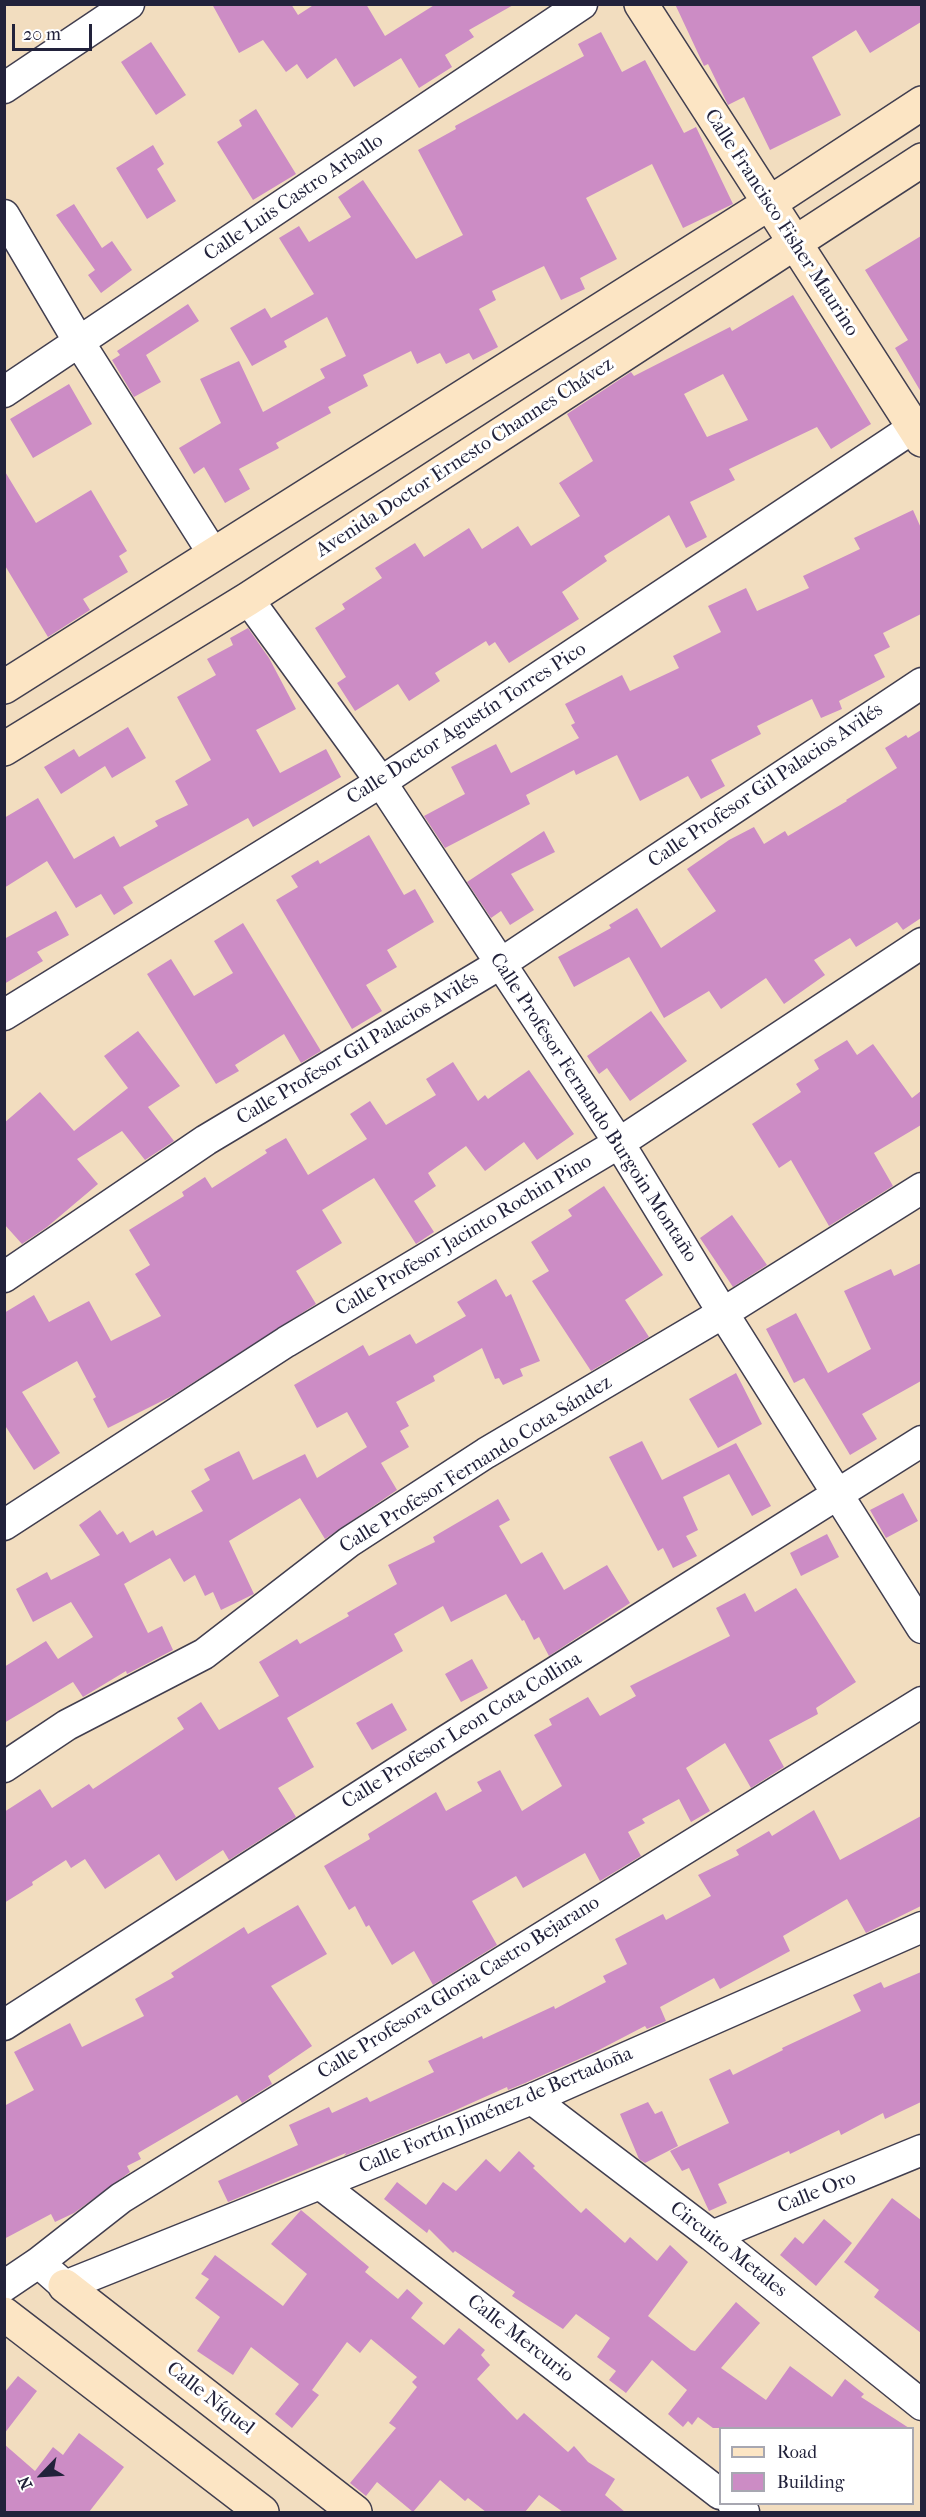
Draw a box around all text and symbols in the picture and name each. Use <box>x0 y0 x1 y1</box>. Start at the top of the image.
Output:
scale bar <box>15 12 94 50</box>
text: 20 m <box>23 24 61 45</box>
street label: Calle Francisco Fisher Maurino <box>699 105 863 341</box>
street label: Calle Luis Castro Arballo <box>200 129 388 267</box>
street label: Avenida Doctor Ernesto Channes Chávez <box>312 353 618 563</box>
street label: Calle Doctor Agustín Torres Pico <box>343 638 591 810</box>
street label: Calle Profesor Gil Palacios Avilés <box>644 698 888 874</box>
street label: Calle Profesor Fernando Burgoin Montaño <box>484 949 702 1267</box>
street label: Calle Profesor Gil Palacios Avilés <box>233 967 483 1131</box>
street label: Calle Profesor Jacinto Rochin Pino <box>332 1150 596 1322</box>
street label: Calle Profesor Fernando Cota Sández <box>336 1371 616 1559</box>
street label: Calle Profesor Leon Cota Collina <box>338 1647 586 1815</box>
street label: Calle Profesora Gloria Castro Bejarano <box>314 1891 604 2085</box>
street label: Calle Fortín Jiménez de Bertadoña <box>356 2042 636 2180</box>
street label: Calle Oro <box>774 2166 860 2220</box>
street label: Circuito Metales <box>665 2197 791 2303</box>
street label: Calle Mercurio <box>462 2290 578 2388</box>
street label: Calle Níquel <box>161 2357 259 2441</box>
legend <box>719 2427 914 2505</box>
text: Road <box>777 2442 817 2463</box>
north arrow <box>12 2445 72 2505</box>
text: Building <box>777 2472 844 2493</box>
text: N <box>14 2473 36 2492</box>

